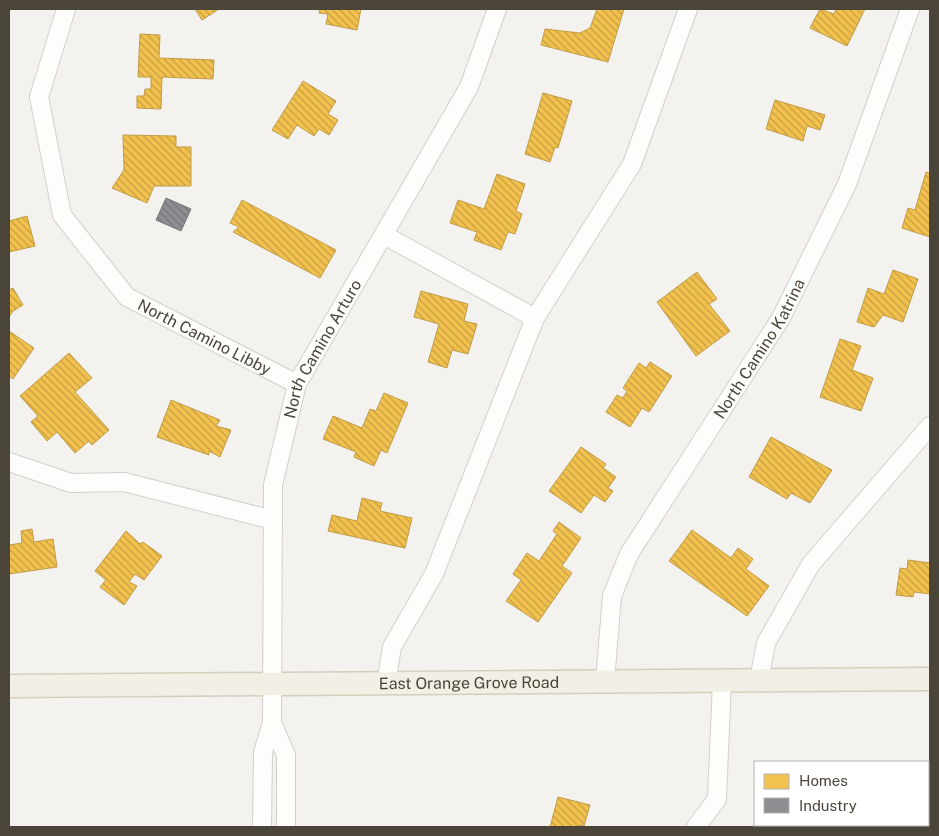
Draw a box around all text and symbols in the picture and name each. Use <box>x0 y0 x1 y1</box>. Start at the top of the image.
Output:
street label: North Camino Katrina <box>709 275 808 422</box>
street label: North Camino Arturo <box>280 276 365 420</box>
street label: North Camino Libby <box>135 295 275 379</box>
street label: East Orange Grove Road <box>379 672 559 693</box>
legend <box>754 761 929 826</box>
text: Homes <box>799 772 848 789</box>
text: Industry <box>799 797 857 814</box>

